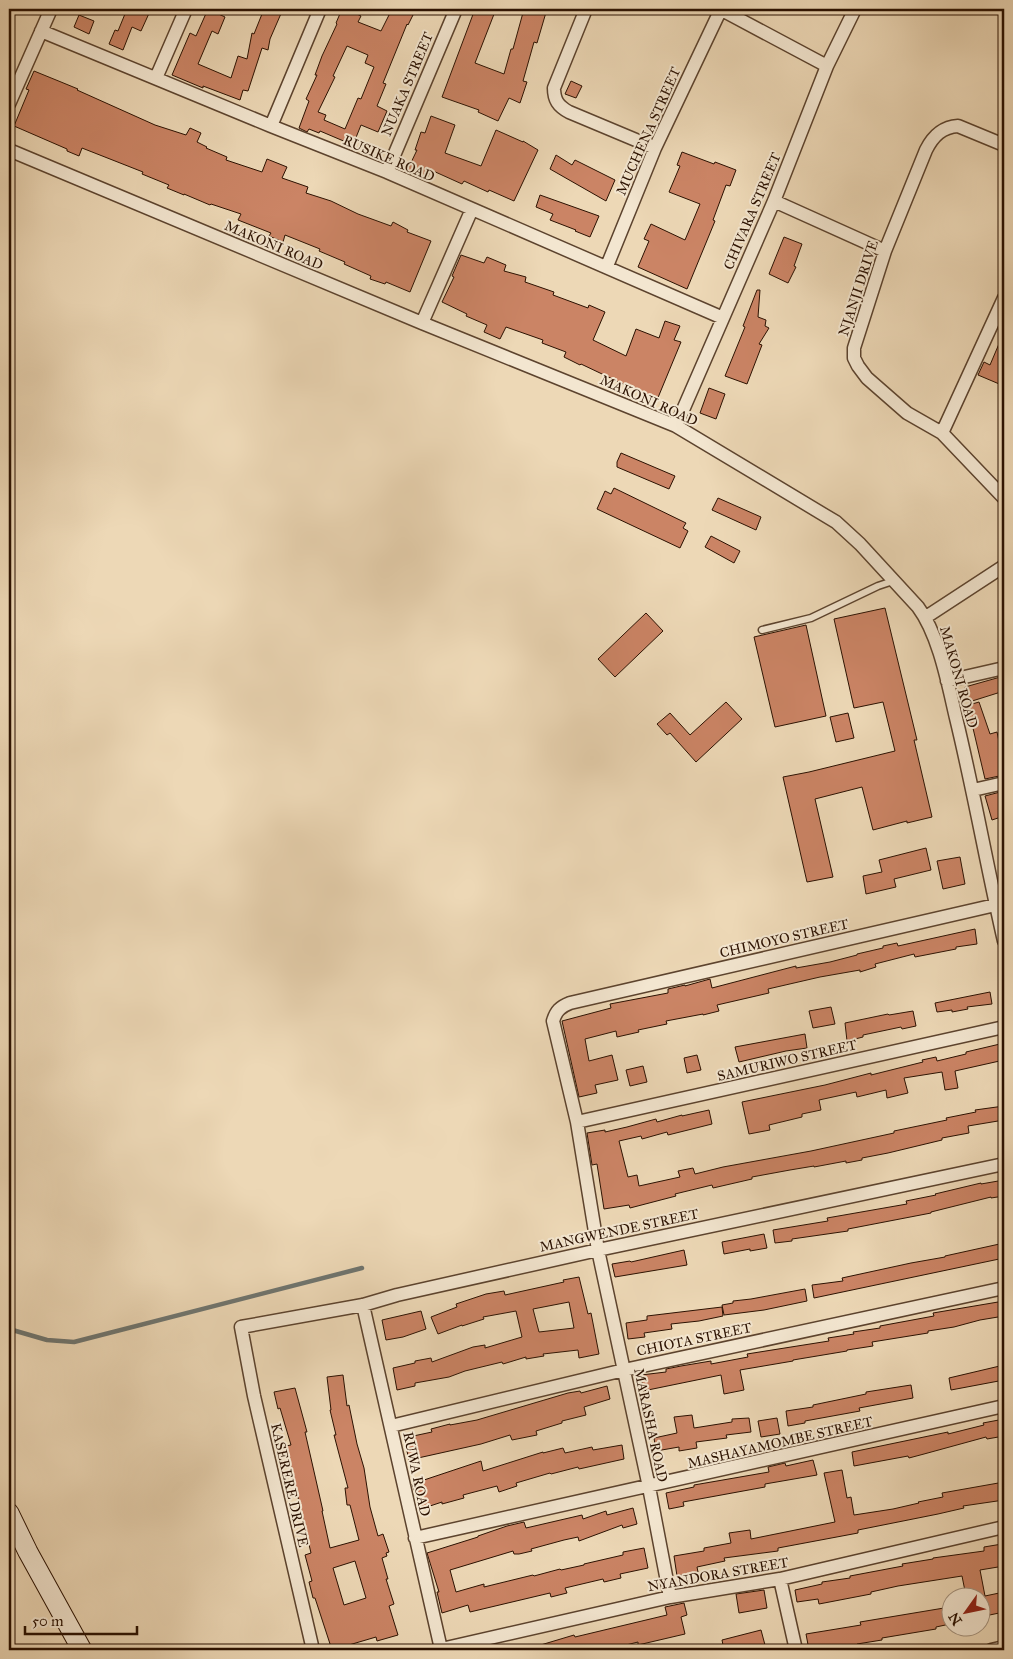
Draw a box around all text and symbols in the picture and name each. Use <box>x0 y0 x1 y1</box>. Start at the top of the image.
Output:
street label: NUAKA STREET <box>378 29 437 139</box>
street label: MUCHENA STREET <box>613 64 685 198</box>
street label: RUSIKE ROAD <box>340 132 437 185</box>
street label: CHIVARA STREET <box>720 150 785 272</box>
street label: MAKONI ROAD <box>222 217 326 274</box>
street label: NJANJI DRIVE <box>835 238 883 339</box>
street label: MAKONI ROAD <box>597 371 700 430</box>
street label: MAKONI ROAD <box>936 624 981 730</box>
street label: CHIMOYO STREET <box>718 915 851 962</box>
street label: SAMURIWO STREET <box>716 1036 859 1085</box>
street label: MANGWENDE STREET <box>538 1205 701 1256</box>
street label: CHIOTA STREET <box>635 1319 754 1360</box>
street label: MARASHA ROAD <box>630 1366 671 1484</box>
street label: MASHAYAMOMBE STREET <box>686 1413 875 1472</box>
street label: KASERERE DRIVE <box>267 1421 312 1549</box>
street label: RUWA ROAD <box>399 1430 434 1518</box>
street label: NYANDORA STREET <box>646 1554 790 1595</box>
north arrow <box>940 1586 990 1636</box>
scale bar <box>25 1604 138 1636</box>
text: N <box>945 1609 966 1628</box>
text: 50 m <box>32 1612 64 1630</box>

